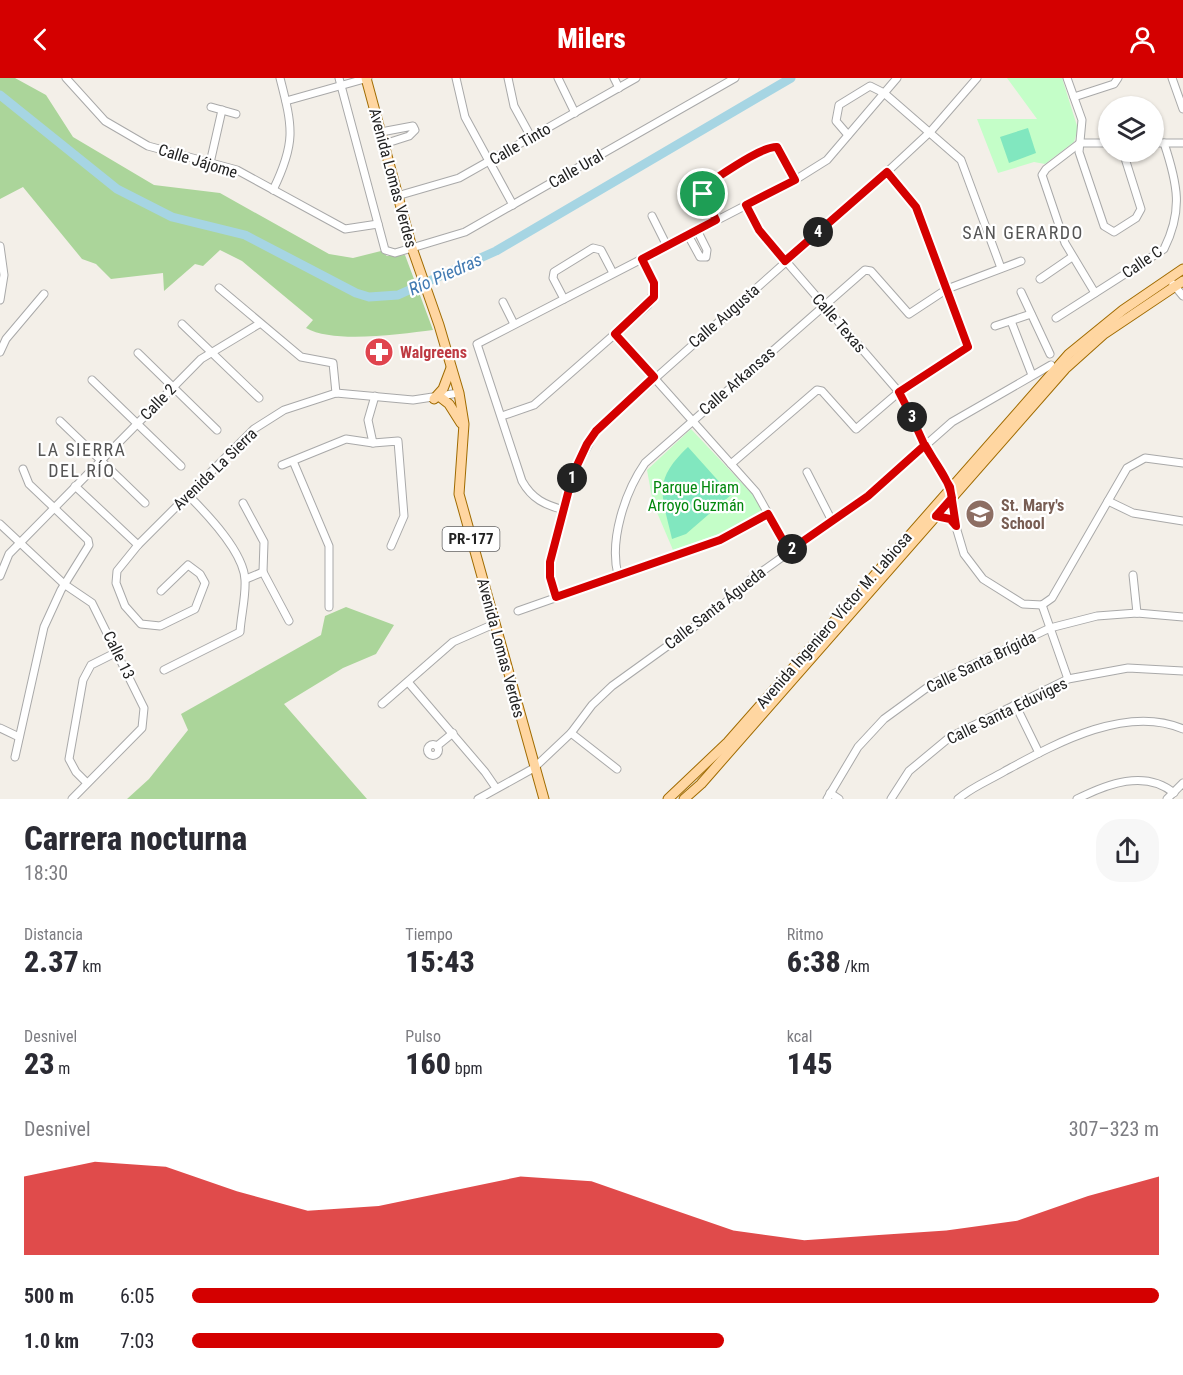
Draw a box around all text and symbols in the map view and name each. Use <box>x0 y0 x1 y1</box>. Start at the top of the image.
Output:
icon: back <box>24 23 57 56</box>
text: Milers <box>557 23 626 55</box>
icon: person <box>1126 23 1159 56</box>
map controls <box>1098 96 1164 162</box>
button: layers <box>1098 96 1164 162</box>
street label: Avenida Lomas Verdes <box>365 106 421 250</box>
street label: Calle Tinto <box>486 119 554 169</box>
street label: Calle Jájome <box>156 140 240 182</box>
street label: Calle Ural <box>545 146 607 192</box>
pin <box>677 168 728 219</box>
icon: arrive <box>686 177 719 210</box>
pin: 4 <box>803 217 833 247</box>
text: 4 <box>814 222 822 241</box>
district label: SAN GERARDO <box>962 222 1084 243</box>
street label: Calle C <box>1118 242 1166 282</box>
water label: Río Piedras <box>405 249 485 299</box>
street label: Calle Augusta <box>685 280 763 352</box>
street label: Calle Texas <box>808 290 870 356</box>
pharmacy icon: Walgreens <box>363 336 395 368</box>
place label: Walgreens <box>400 343 467 362</box>
street label: Calle Arkansas <box>695 343 779 419</box>
street label: Calle 2 <box>136 380 180 424</box>
pin: 3 <box>897 402 927 432</box>
text: 3 <box>908 407 916 426</box>
street label: Avenida La Sierra <box>169 424 261 514</box>
district label: LA SIERRA DEL RÍO <box>37 439 127 481</box>
pin: 1 <box>557 463 587 493</box>
text: 1 <box>568 468 576 487</box>
park label: Parque Hiram Arroyo Guzmán <box>648 478 744 515</box>
place label: St. Mary's School <box>1001 496 1064 533</box>
school or university icon: St. Mary's School <box>964 498 996 530</box>
road number: PR-177 <box>442 527 500 551</box>
street label: Avenida Ingeniero Víctor M. Labiosa <box>752 528 916 712</box>
pin: 2 <box>777 534 807 564</box>
text: 2 <box>788 539 796 558</box>
street label: Calle Santa Águeda <box>661 563 769 653</box>
street label: Avenida Lomas Verdes <box>473 576 529 720</box>
street label: Calle Santa Brígida <box>923 627 1039 697</box>
street label: Calle 13 <box>99 628 139 682</box>
street label: Calle Santa Eduviges <box>944 674 1070 748</box>
text: Carrera nocturna <box>24 819 247 858</box>
button: share <box>1096 819 1159 882</box>
text: 18:30 <box>24 861 68 885</box>
text: Distancia <box>24 925 83 944</box>
text: Tiempo <box>405 925 453 944</box>
text: Ritmo <box>787 925 824 944</box>
text: 2.37 <box>24 944 79 979</box>
text: 15:43 <box>405 944 475 979</box>
text: 6:38 <box>787 944 841 979</box>
text: km <box>79 957 102 976</box>
text: /km <box>841 957 870 976</box>
text: Desnivel <box>24 1027 77 1046</box>
text: Pulso <box>405 1027 441 1046</box>
text: kcal <box>787 1027 812 1046</box>
text: 23 <box>24 1046 55 1081</box>
text: 160 <box>405 1046 451 1081</box>
text: 145 <box>787 1046 832 1081</box>
text: m <box>55 1059 70 1078</box>
text: bpm <box>451 1059 483 1078</box>
text: Desnivel <box>24 1117 91 1141</box>
text: 307–323 m <box>1069 1117 1159 1141</box>
text: 500 m <box>24 1284 74 1308</box>
text: 6:05 <box>120 1284 154 1308</box>
text: 1.0 km <box>24 1329 79 1353</box>
text: 7:03 <box>120 1329 154 1353</box>

